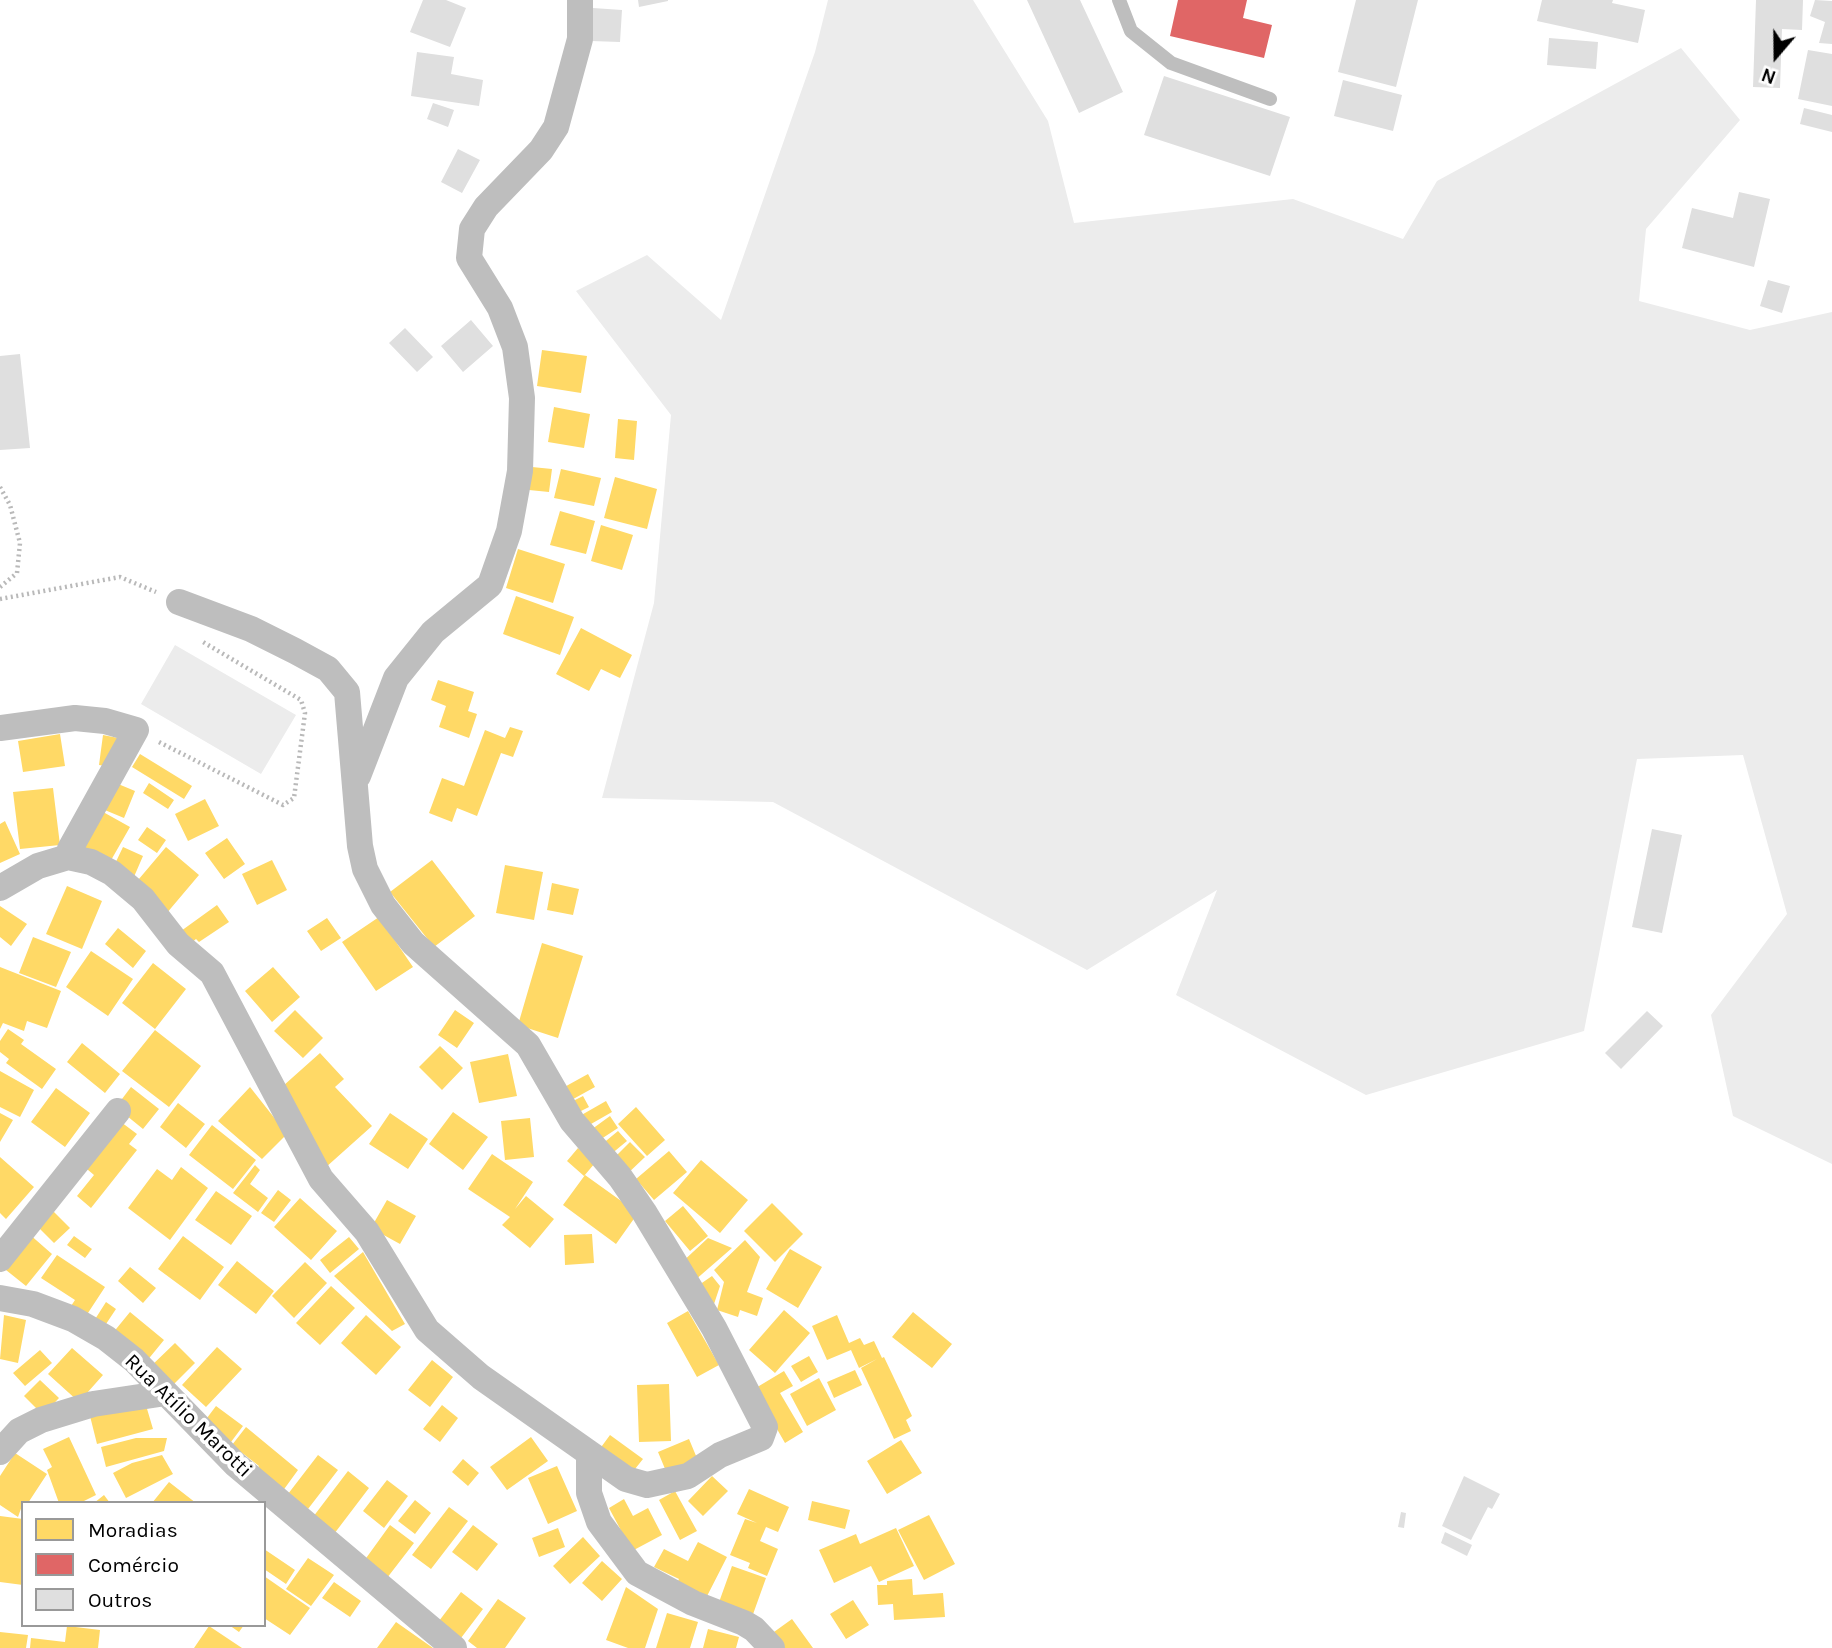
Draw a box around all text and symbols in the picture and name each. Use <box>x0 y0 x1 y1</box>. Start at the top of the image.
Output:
north arrow <box>1741 21 1811 91</box>
text: N <box>1759 63 1779 88</box>
street label: Rua Atílio Marotti <box>119 1349 257 1483</box>
legend <box>21 1501 266 1627</box>
text: Moradias <box>88 1518 178 1542</box>
text: Comércio <box>88 1553 179 1577</box>
text: Outros <box>88 1588 152 1612</box>

